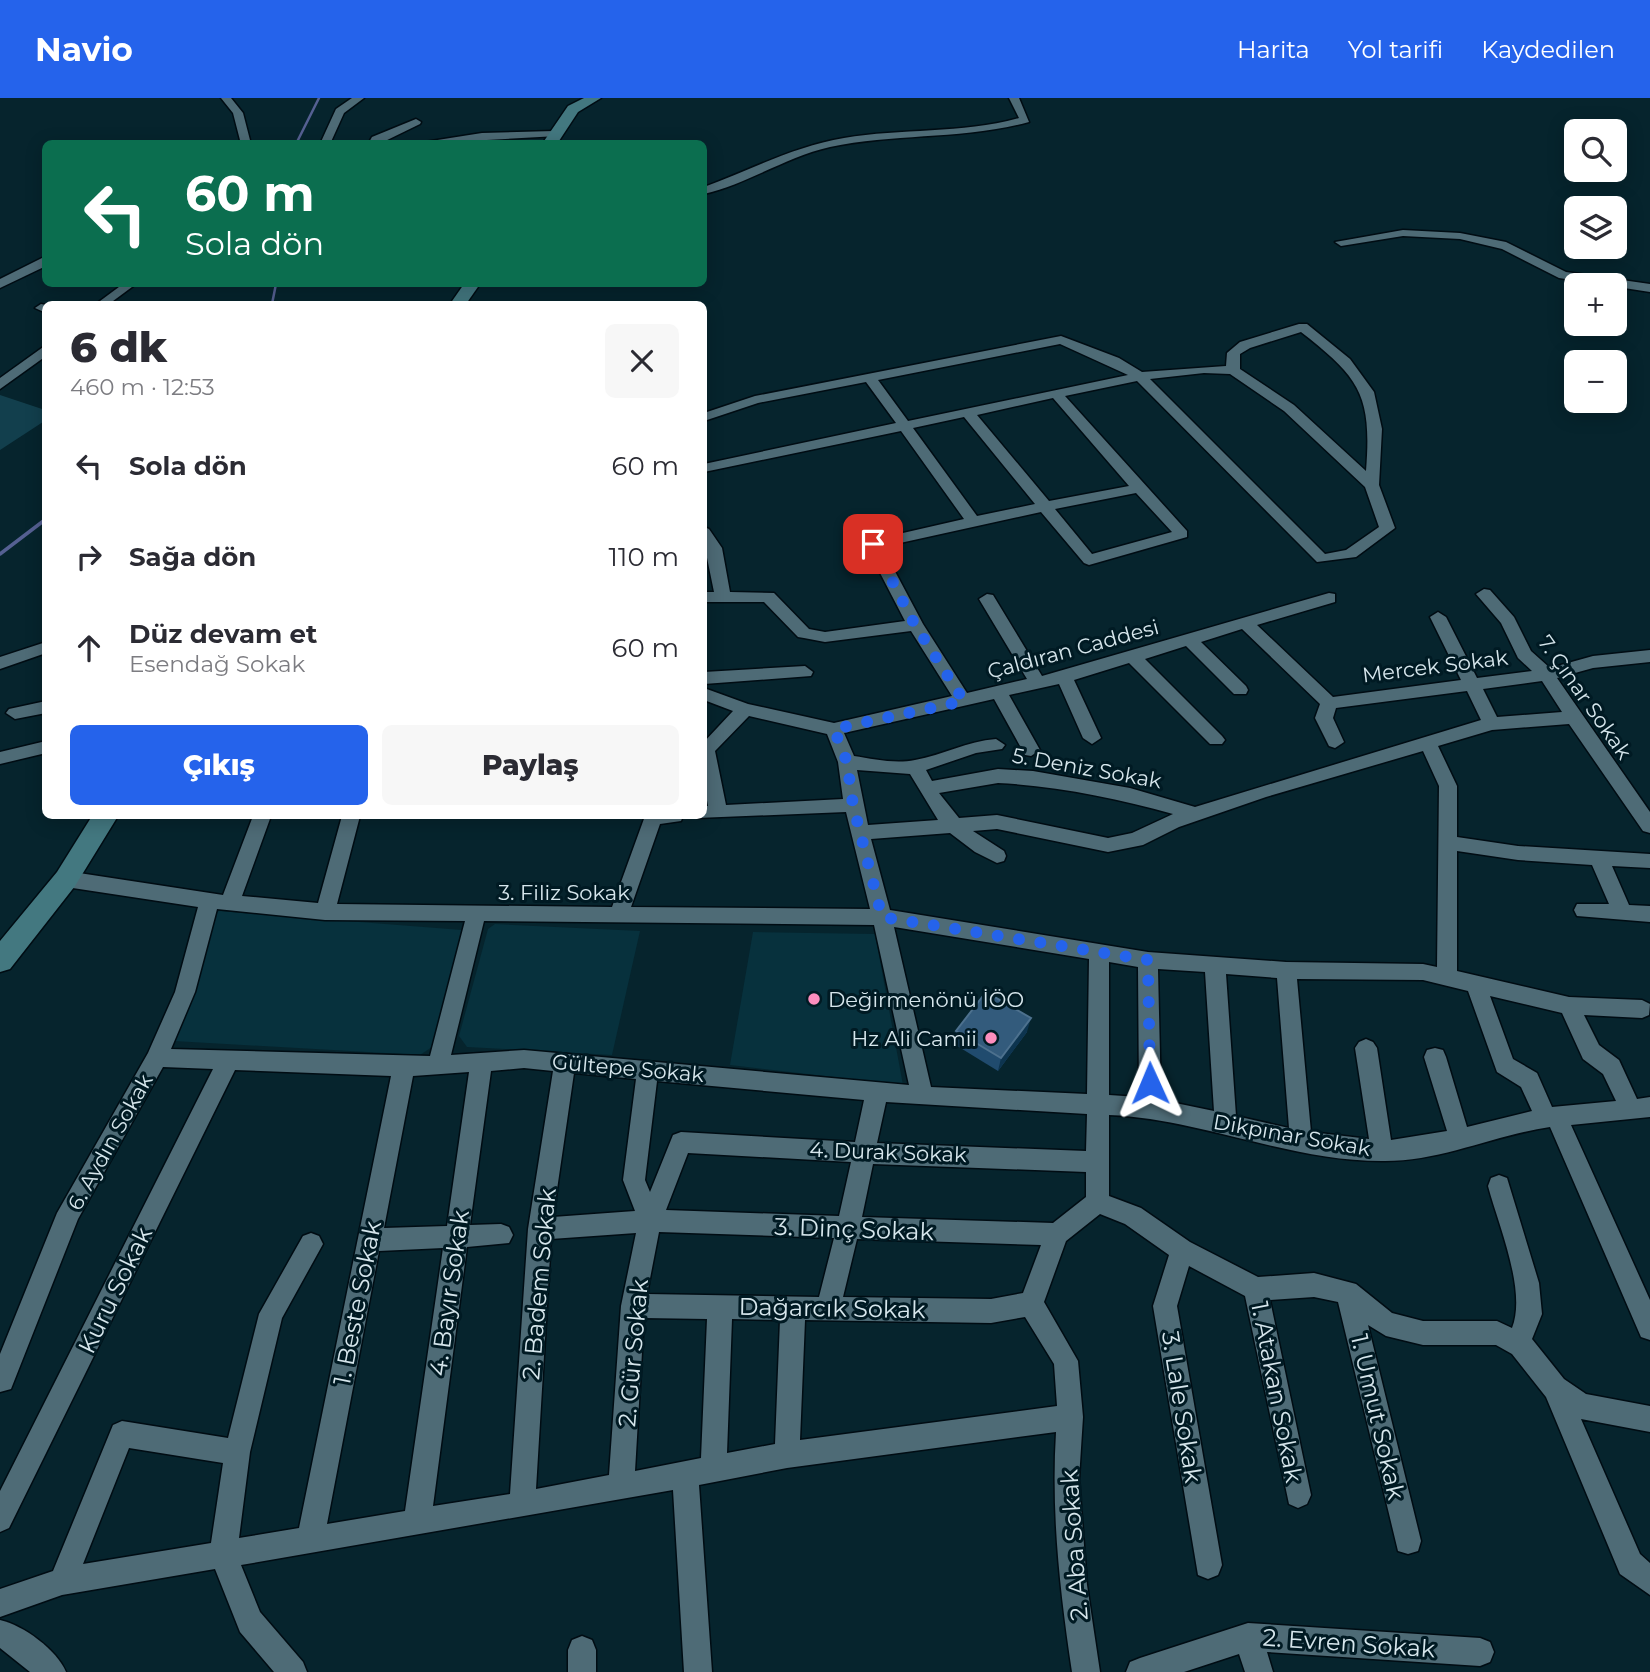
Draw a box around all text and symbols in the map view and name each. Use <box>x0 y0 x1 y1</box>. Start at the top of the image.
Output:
text: Navio <box>35 29 133 69</box>
text: Harita <box>1237 35 1310 64</box>
text: Yol tarifi <box>1348 35 1443 64</box>
text: Kaydedilen <box>1481 35 1615 64</box>
map controls <box>1564 119 1627 413</box>
button: search <box>1564 119 1627 182</box>
text: 60 m <box>185 164 315 223</box>
icon: left <box>70 168 161 259</box>
button: layers <box>1564 196 1627 259</box>
text: Sola dön <box>185 224 324 263</box>
button: + <box>1564 273 1627 336</box>
text: 6 dk <box>70 321 167 373</box>
button: close <box>605 324 679 398</box>
button: − <box>1564 350 1627 413</box>
text: 460 m · 12:53 <box>70 373 215 401</box>
icon: left <box>70 447 108 485</box>
text: Sola dön <box>129 450 247 482</box>
text: 60 m <box>612 450 679 482</box>
pin <box>843 514 903 574</box>
icon: arrive <box>854 525 892 563</box>
icon: right <box>70 538 108 576</box>
text: Sağa dön <box>129 541 256 573</box>
text: 110 m <box>609 541 679 573</box>
street label: Çaldıran Caddesi <box>985 614 1161 684</box>
text: Düz devam et <box>129 618 317 650</box>
icon: ahead <box>70 629 108 667</box>
street label: 7. Çınar Sokak <box>1533 630 1637 764</box>
text: 60 m <box>612 632 679 664</box>
street label: Mercek Sokak <box>1361 645 1510 687</box>
text: Esendağ Sokak <box>129 650 305 678</box>
button: Çıkış <box>70 725 368 805</box>
button: Paylaş <box>382 725 679 805</box>
street label: 5. Deniz Sokak <box>1010 743 1164 794</box>
street label: 3. Filiz Sokak <box>498 880 630 905</box>
place label: Değirmenönü İÖO <box>828 987 1024 1012</box>
marker: Değirmenönü İÖO <box>806 991 822 1007</box>
place label: Hz Ali Camii <box>851 1026 977 1051</box>
marker: Hz Ali Camii <box>983 1030 999 1046</box>
position arrow <box>1113 1046 1187 1120</box>
street label: Gültepe Sokak <box>551 1049 705 1087</box>
street label: 6. Aydın Sokak <box>62 1069 158 1214</box>
street label: Dikpınar Sokak <box>1211 1109 1373 1161</box>
street label: 4. Durak Sokak <box>809 1137 967 1167</box>
street label: 2. Badem Sokak <box>516 1186 562 1381</box>
street label: 4. Bayır Sokak <box>423 1207 475 1378</box>
street label: 3. Dinç Sokak <box>774 1212 935 1246</box>
street label: 1. Beste Sokak <box>327 1218 387 1388</box>
street label: Kuru Sokak <box>72 1221 158 1358</box>
street label: 2. Gür Sokak <box>612 1277 654 1428</box>
street label: Dağarcık Sokak <box>738 1292 926 1324</box>
street label: 1. Atakan Sokak <box>1245 1299 1309 1486</box>
street label: 3. Lale Sokak <box>1156 1329 1208 1485</box>
street label: 1. Umut Sokak <box>1345 1331 1411 1503</box>
street label: 2. Aba Sokak <box>1054 1468 1094 1622</box>
street label: 2. Evren Sokak <box>1262 1623 1437 1664</box>

